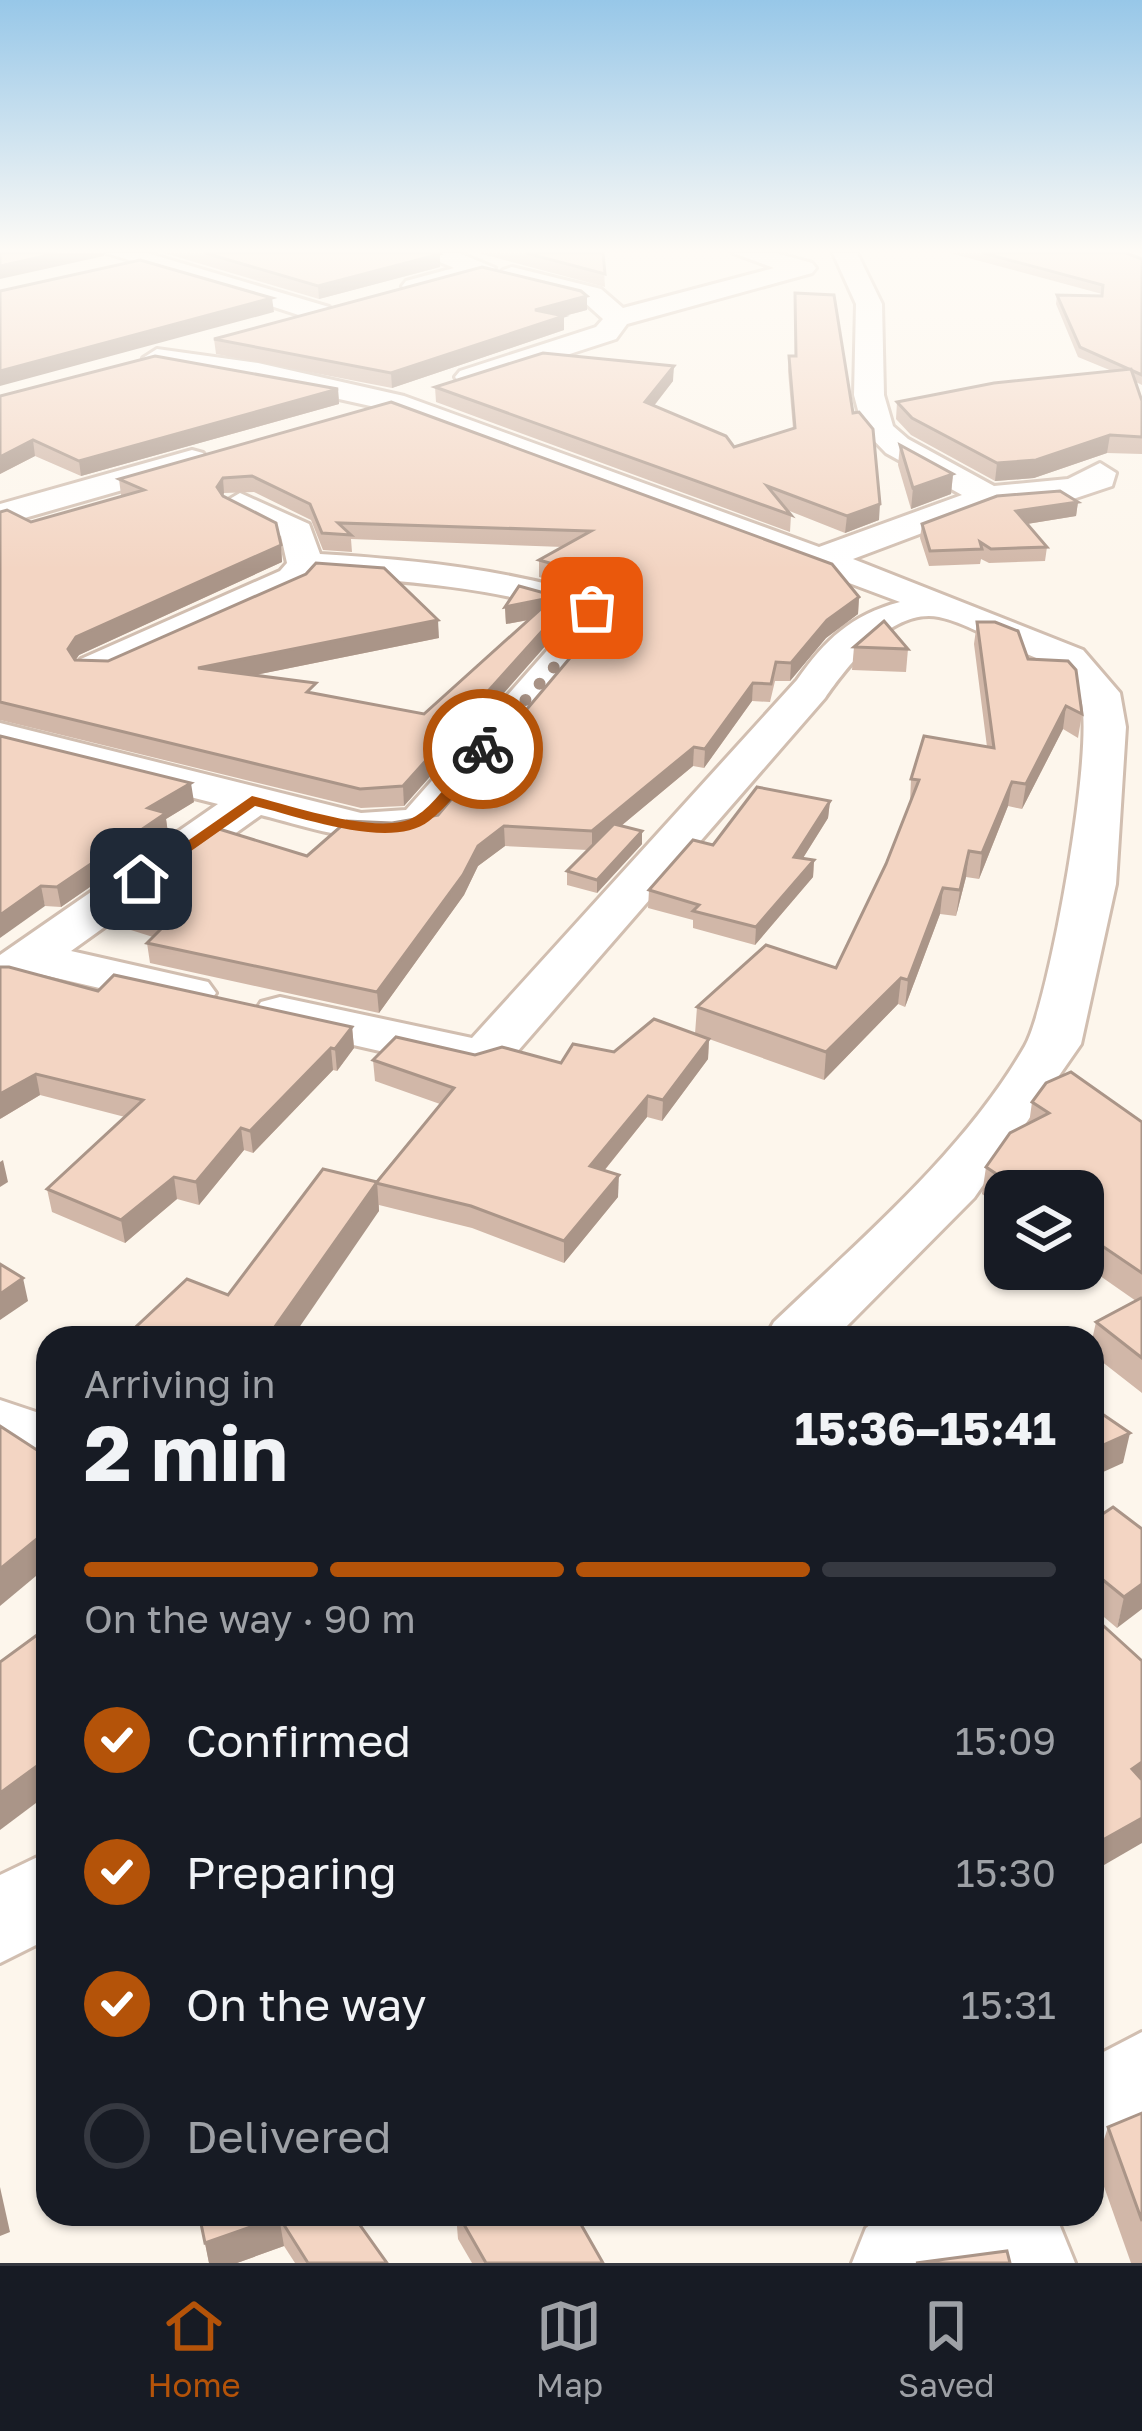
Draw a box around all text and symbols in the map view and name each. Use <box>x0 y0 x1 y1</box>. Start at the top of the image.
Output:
pin <box>541 557 643 659</box>
icon: bag <box>559 575 625 641</box>
courier <box>423 689 543 809</box>
icon: bike <box>450 716 516 782</box>
pin <box>90 828 192 930</box>
icon: home <box>108 846 174 912</box>
map controls <box>984 1170 1104 1290</box>
button: layers <box>984 1170 1104 1290</box>
text: Arriving in <box>84 1360 275 1407</box>
text: 15:36–15:41 <box>795 1401 1056 1455</box>
text: 2 min <box>84 1405 288 1498</box>
text: On the way · 90 m <box>84 1595 416 1642</box>
icon: check <box>84 1707 150 1773</box>
text: Confirmed <box>186 1713 411 1767</box>
text: 15:09 <box>955 1717 1056 1764</box>
icon: check <box>84 1839 150 1905</box>
text: Preparing <box>186 1845 397 1899</box>
text: 15:30 <box>956 1849 1056 1896</box>
icon: check <box>84 1971 150 2037</box>
text: On the way <box>186 1977 427 2031</box>
text: 15:31 <box>961 1981 1056 2028</box>
text: Delivered <box>186 2109 391 2163</box>
tab: Home <box>148 2293 241 2404</box>
tab: Map <box>536 2293 603 2404</box>
tab: Saved <box>898 2293 994 2404</box>

